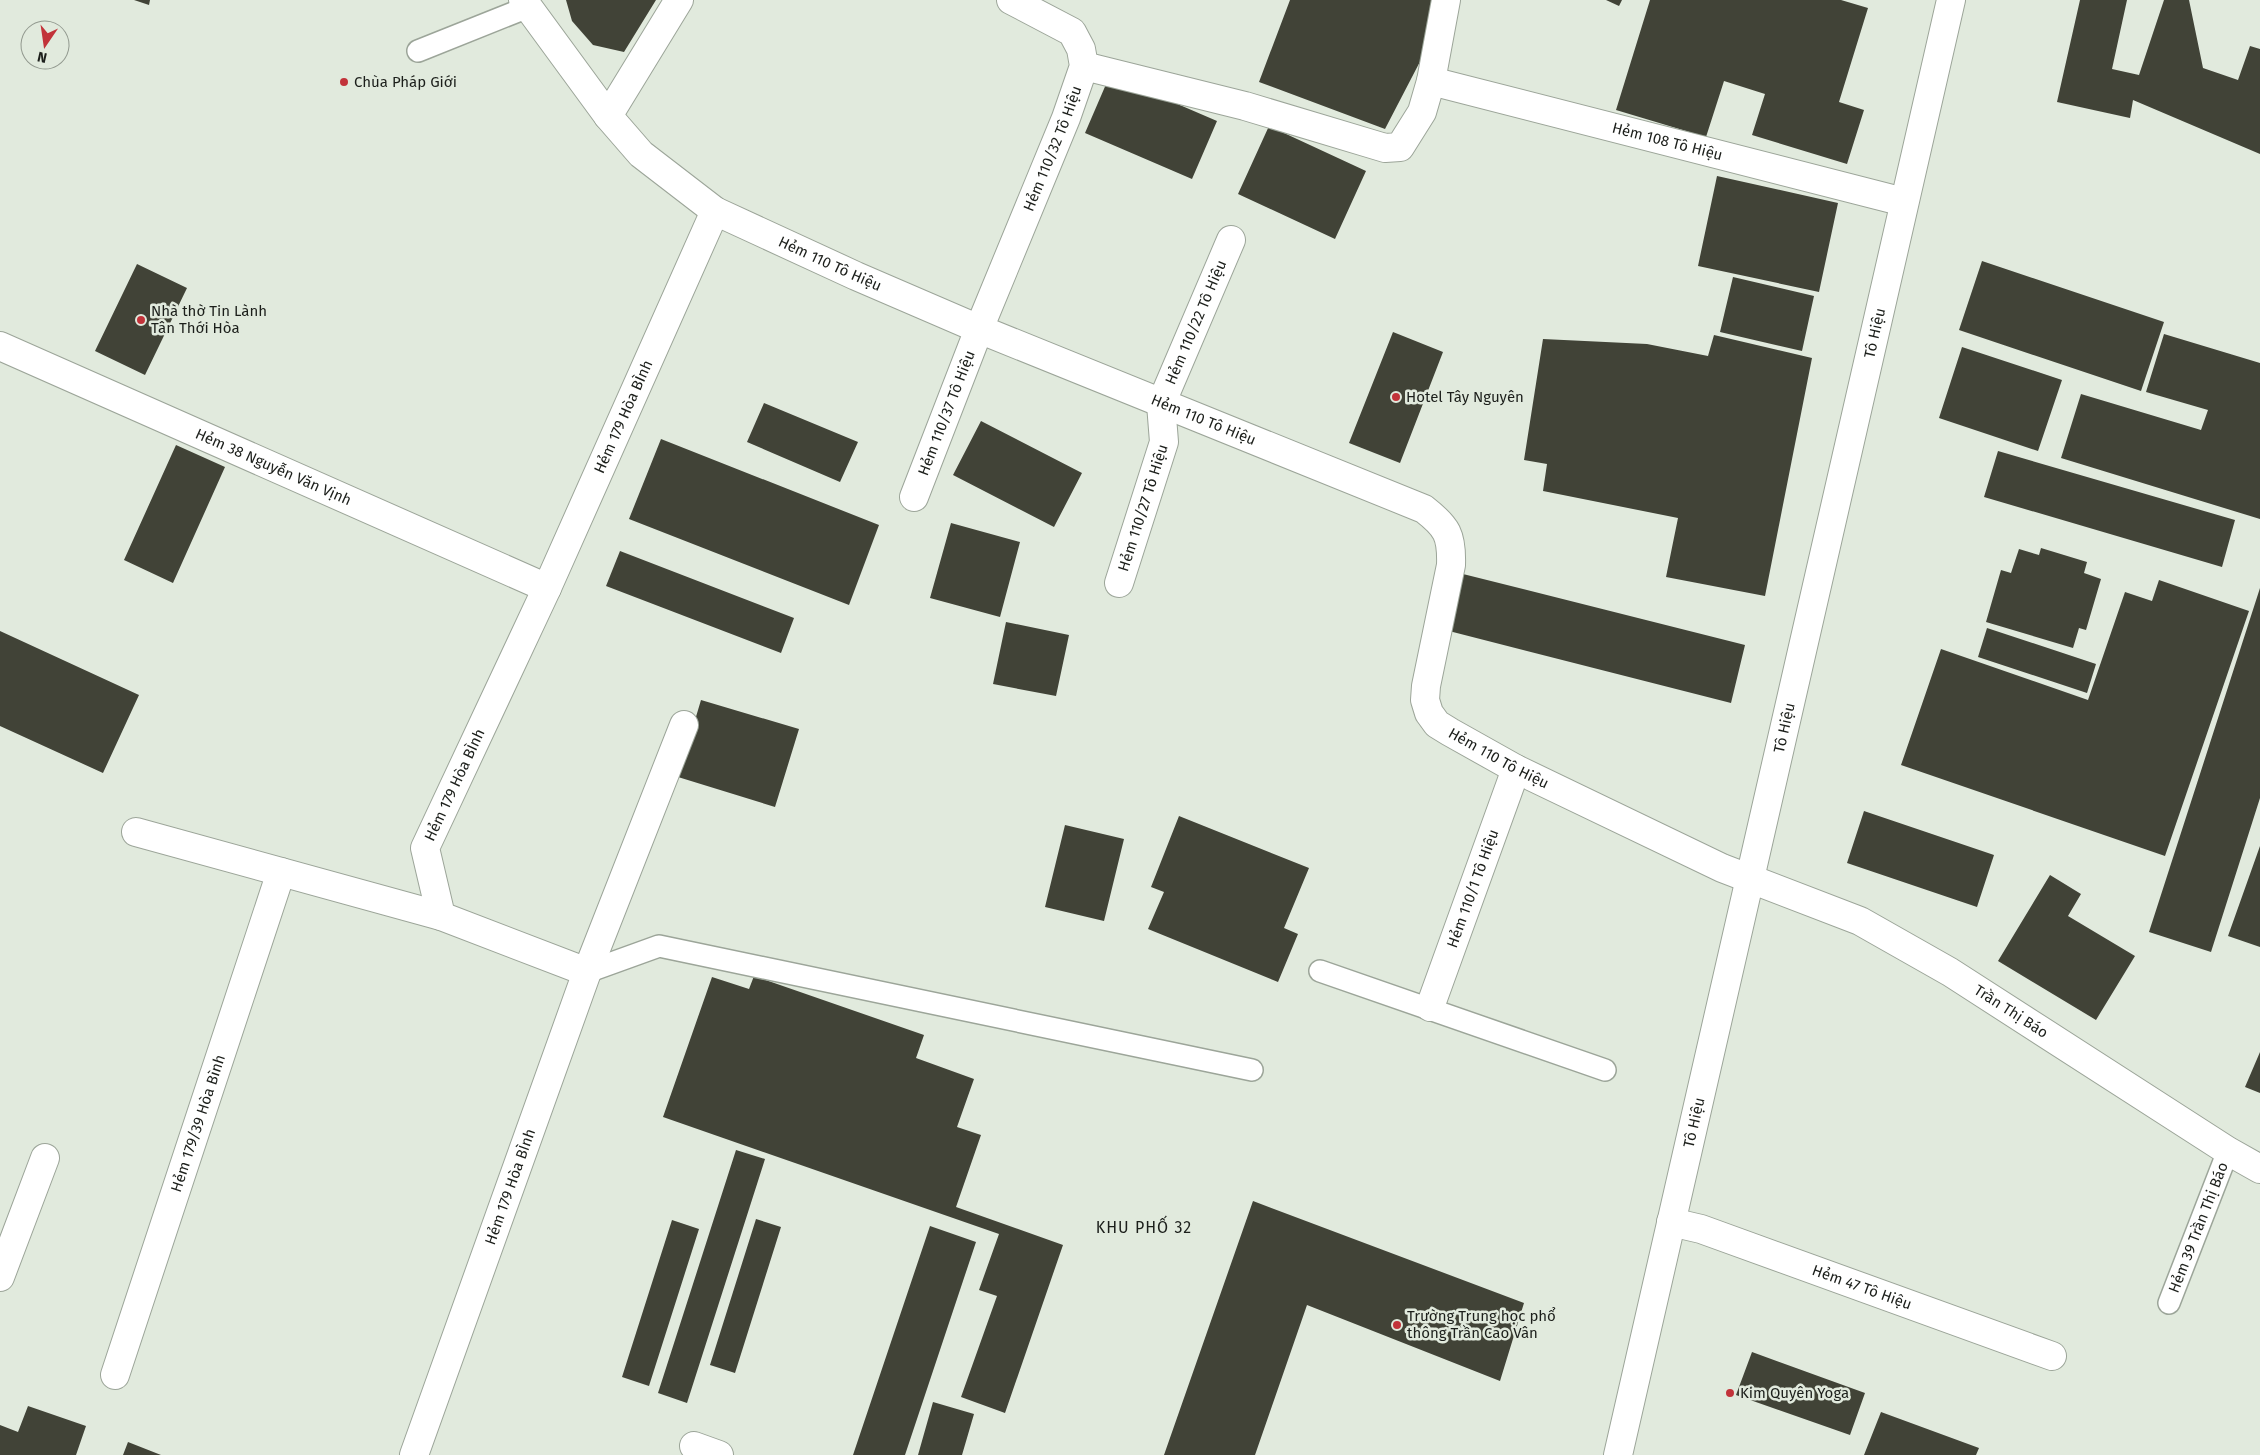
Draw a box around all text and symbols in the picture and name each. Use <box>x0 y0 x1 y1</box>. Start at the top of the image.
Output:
north arrow <box>20 20 70 70</box>
text: N <box>36 48 49 67</box>
place label: Chùa Pháp Giới <box>354 73 457 91</box>
marker: Chùa Pháp Giới <box>338 76 350 88</box>
street label: Hẻm 110/32 Tô Hiệu <box>1020 83 1085 214</box>
street label: Hẻm 108 Tô Hiệu <box>1610 119 1725 164</box>
street label: Hẻm 110 Tô Hiệu <box>775 232 884 295</box>
street label: Hẻm 110/22 Tô Hiệu <box>1161 257 1230 387</box>
place label: Nhà thờ Tin Lành Tân Thới Hòa <box>151 302 267 337</box>
street label: Tô Hiệu <box>1860 306 1889 360</box>
marker: Nhà thờ Tin Lành Tân Thới Hòa <box>135 314 147 326</box>
street label: Hẻm 110/37 Tô Hiệu <box>914 348 979 478</box>
street label: Hẻm 179 Hòa BÌnh <box>590 357 656 476</box>
place label: Hotel Tây Nguyên <box>1406 388 1524 406</box>
street label: Hẻm 110 Tô Hiệu <box>1149 391 1259 449</box>
marker: Hotel Tây Nguyên <box>1390 391 1402 403</box>
street label: Hẻm 38 Nguyễn Văn Vịnh <box>193 425 354 509</box>
street label: Hẻm 110/27 Tô Hiệu <box>1114 442 1172 574</box>
street label: Tô Hiệu <box>1770 701 1799 755</box>
street label: Hẻm 110 Tô Hiệu <box>1445 724 1552 792</box>
street label: Hẻm 179 Hòa BÌnh <box>421 726 489 844</box>
street label: Hẻm 110/1 Tô Hiệu <box>1443 827 1502 950</box>
street label: Trần Thị Báo <box>1971 981 2052 1042</box>
street label: Hẻm 179/39 Hòa Bình <box>167 1052 229 1194</box>
street label: Tô Hiệu <box>1680 1096 1709 1149</box>
street label: Hẻm 179 Hòa BÌnh <box>481 1126 539 1247</box>
street label: Hẻm 39 Trần Thị Báo <box>2165 1160 2232 1295</box>
district label: KHU PHỐ 32 <box>1096 1215 1192 1237</box>
street label: Hẻm 47 Tô Hiệu <box>1810 1261 1914 1313</box>
place label: Trường Trung học phổ thông Trần Cao Vân <box>1407 1307 1556 1342</box>
marker: Trường Trung học phổ thông Trần Cao Vân <box>1391 1319 1403 1331</box>
place label: Kim Quyên Yoga <box>1740 1384 1849 1402</box>
marker: Kim Quyên Yoga <box>1724 1387 1736 1399</box>

